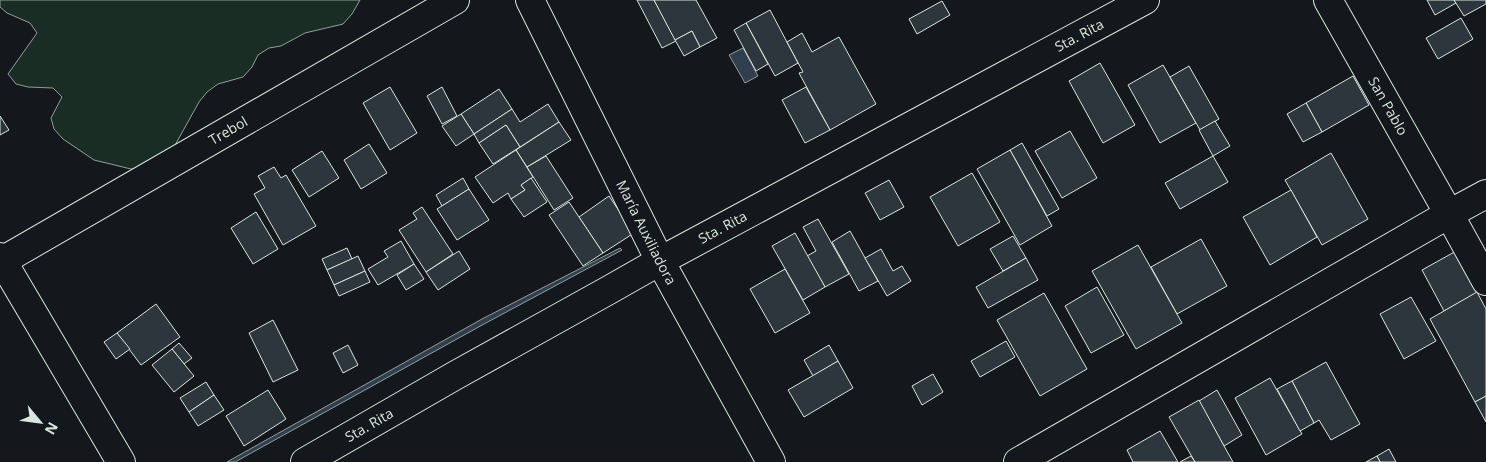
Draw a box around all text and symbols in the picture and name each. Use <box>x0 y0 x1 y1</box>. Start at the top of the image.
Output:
street label: Sta. Rita <box>1051 14 1107 56</box>
street label: San Pablo <box>1364 73 1413 139</box>
street label: Trebol <box>205 112 251 149</box>
street label: María Auxiliadora <box>612 177 681 288</box>
street label: Sta. Rita <box>695 206 750 248</box>
north arrow <box>15 397 65 447</box>
street label: Sta. Rita <box>341 403 396 446</box>
text: N <box>41 419 63 438</box>

